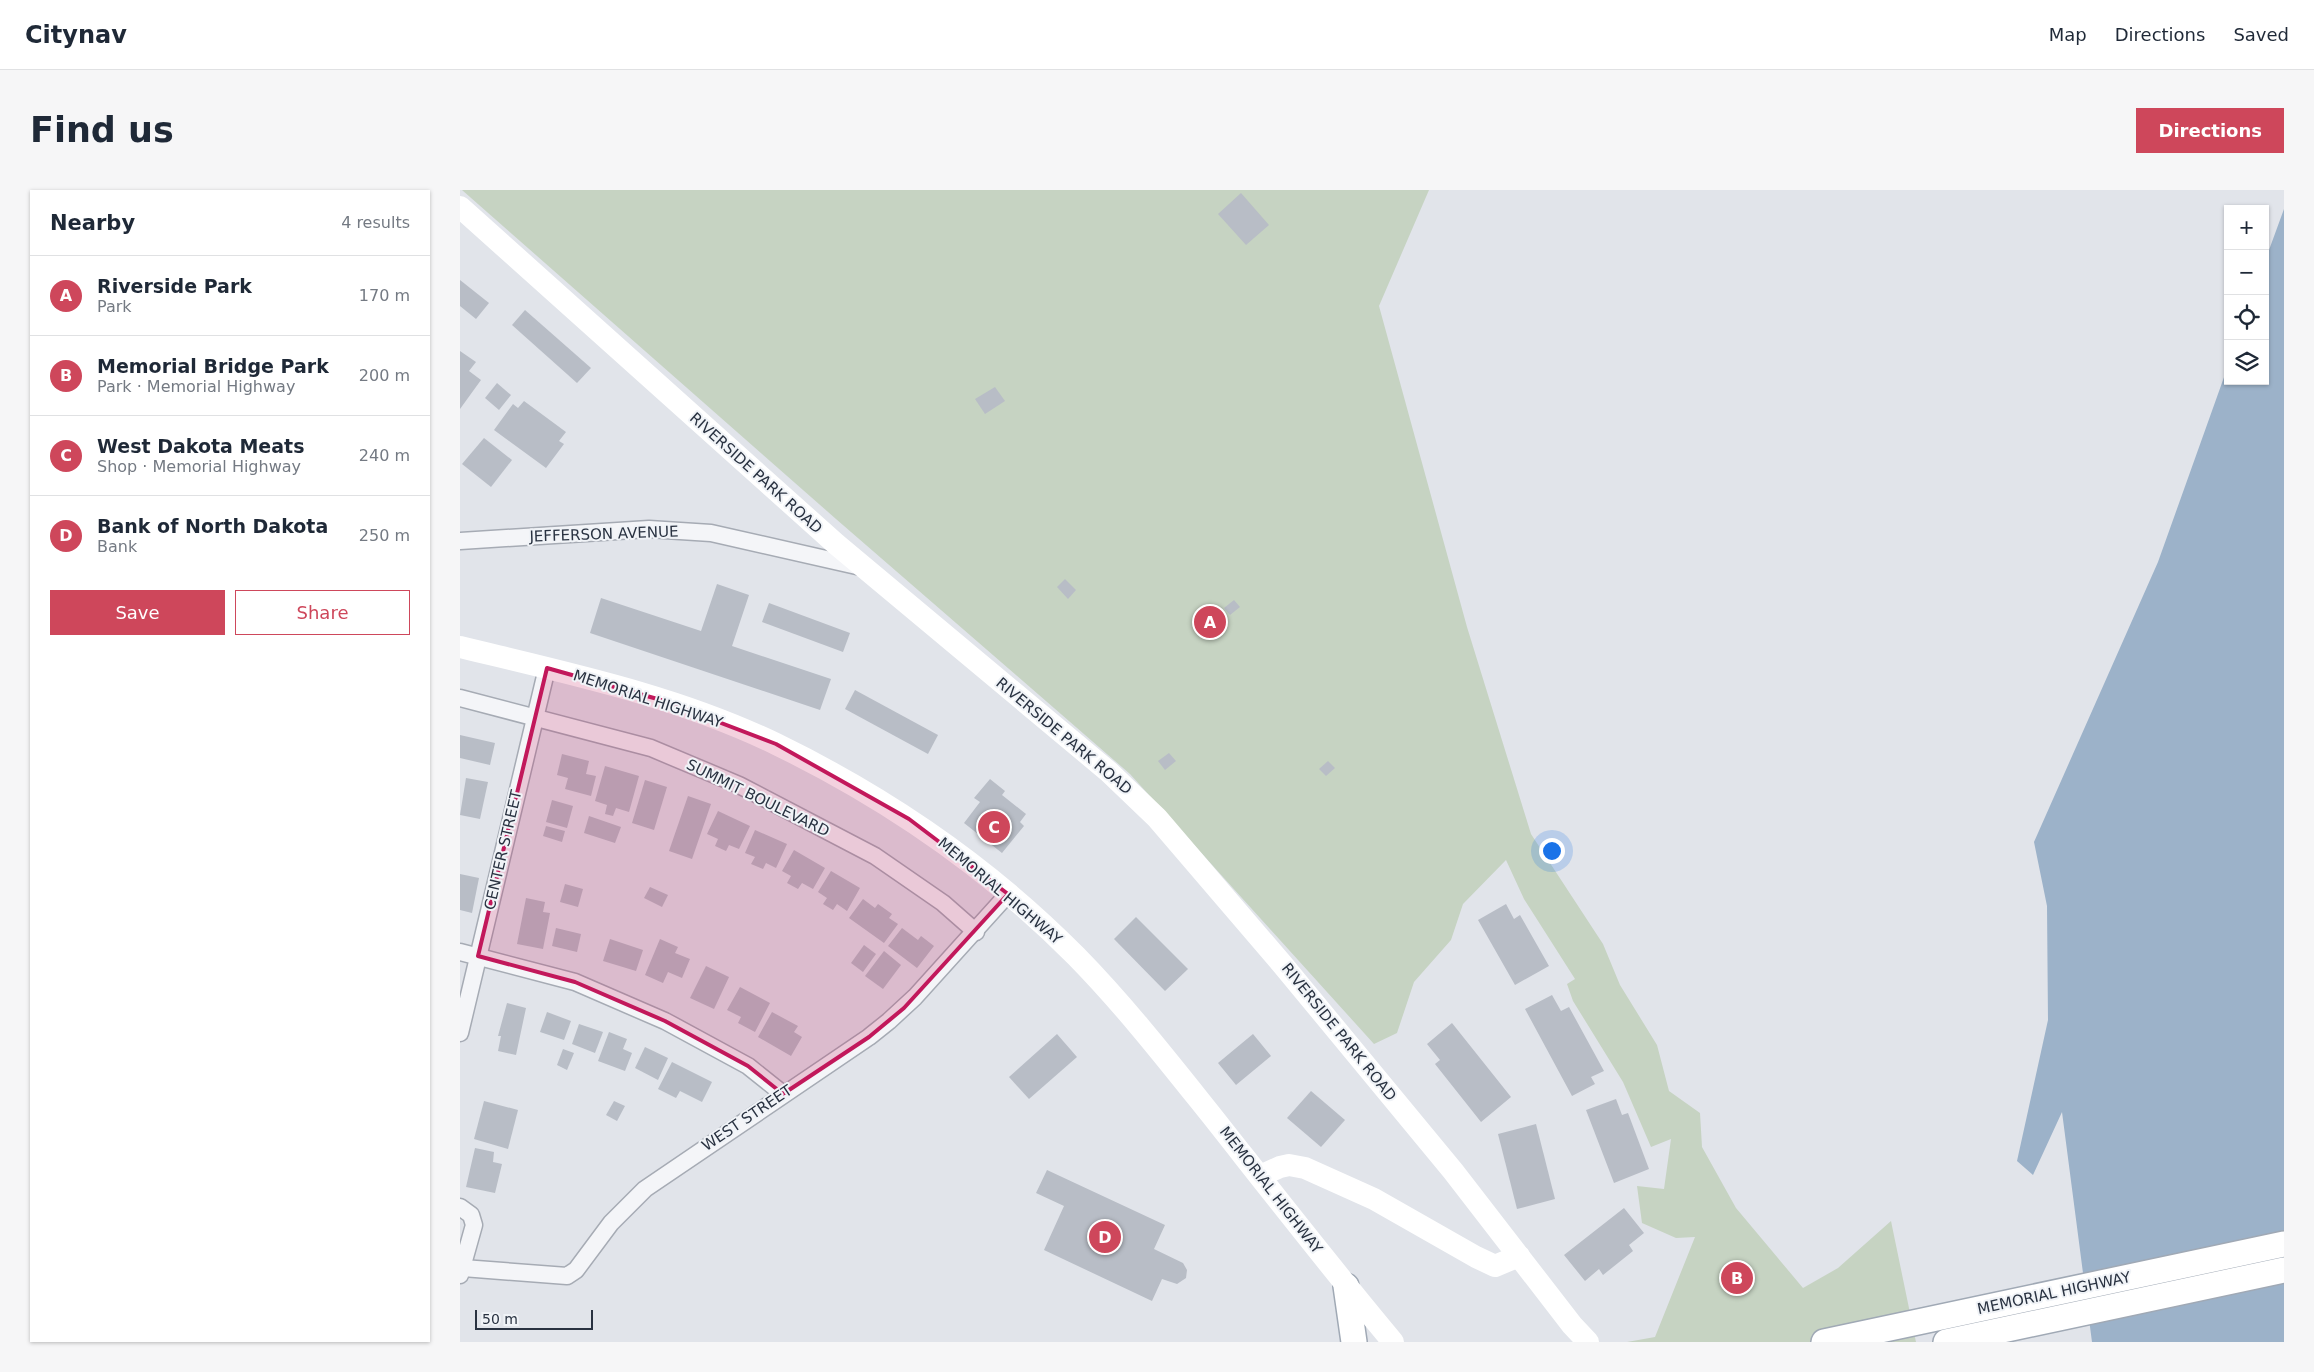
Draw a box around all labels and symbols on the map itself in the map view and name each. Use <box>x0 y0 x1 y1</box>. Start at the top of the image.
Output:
street label: RIVERSIDE PARK ROAD <box>686 409 826 537</box>
street label: JEFFERSON AVENUE <box>528 522 679 546</box>
pin: A <box>1194 603 1226 641</box>
street label: MEMORIAL HIGHWAY <box>571 666 726 732</box>
street label: RIVERSIDE PARK ROAD <box>992 674 1136 798</box>
street label: SUMMIT BOULEVARD <box>684 756 832 840</box>
street label: CENTER STREET <box>480 788 526 912</box>
pin: C <box>978 808 1010 846</box>
street label: MEMORIAL HIGHWAY <box>934 834 1066 949</box>
your location <box>1539 838 1565 864</box>
street label: RIVERSIDE PARK ROAD <box>1278 960 1400 1104</box>
street label: WEST STREET <box>698 1081 796 1155</box>
street label: MEMORIAL HIGHWAY <box>1216 1123 1327 1258</box>
pin: D <box>1089 1218 1121 1256</box>
pin: B <box>1721 1259 1753 1297</box>
street label: MEMORIAL HIGHWAY <box>1976 1268 2133 1318</box>
scale bar <box>475 1307 592 1330</box>

